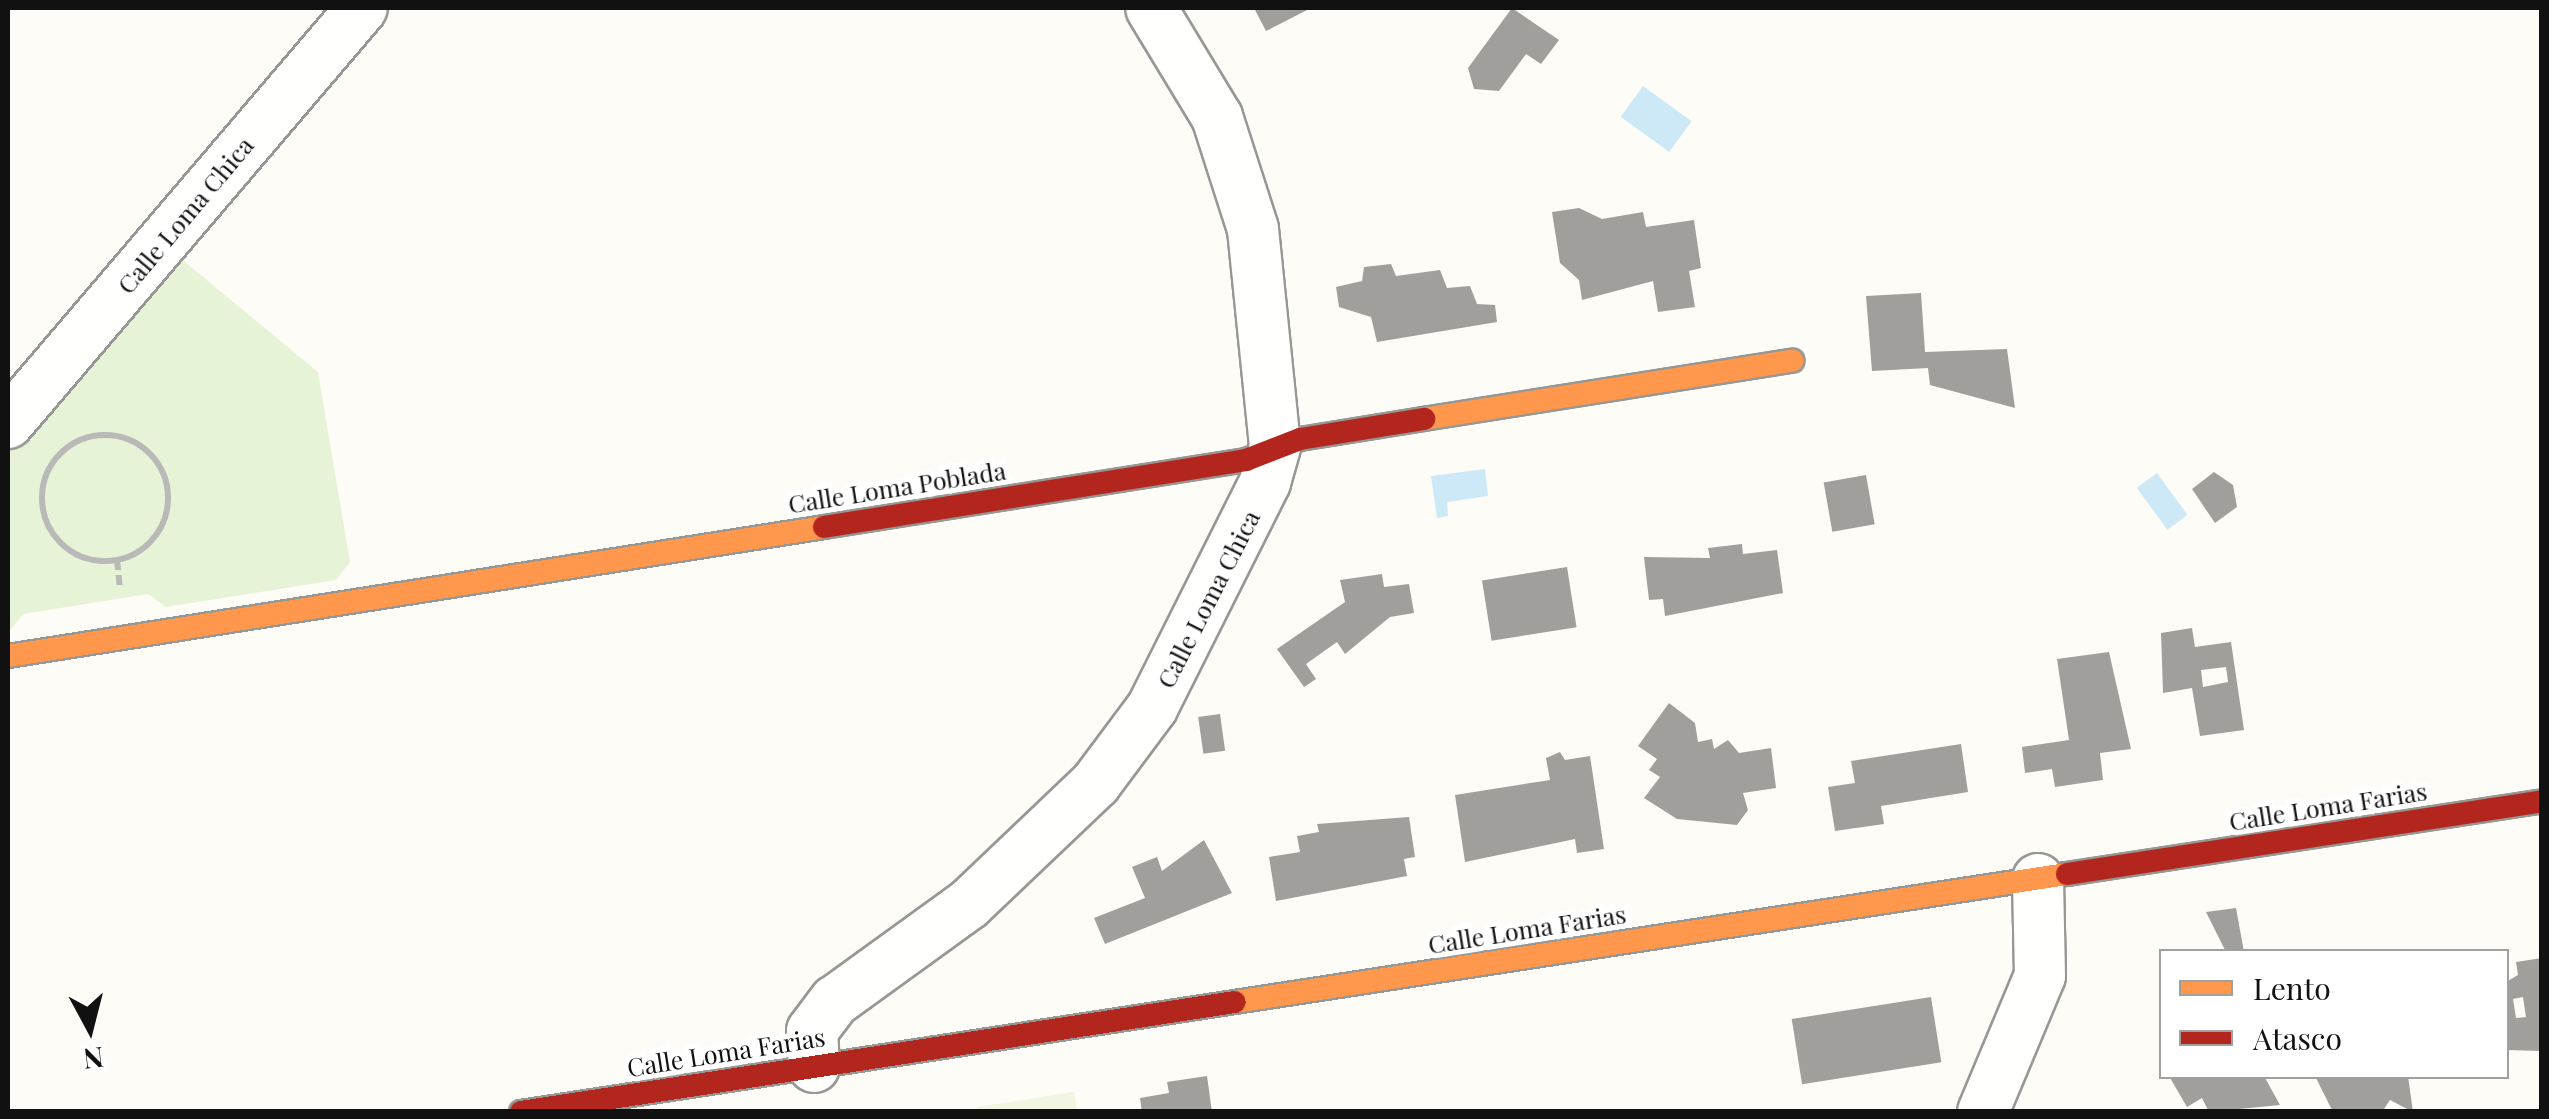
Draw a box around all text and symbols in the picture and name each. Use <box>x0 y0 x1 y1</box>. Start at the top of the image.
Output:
street label: Calle Loma Chica <box>111 130 259 300</box>
street label: Calle Loma Poblada <box>786 455 1008 519</box>
street label: Calle Loma Chica <box>1150 505 1266 693</box>
street label: Calle Loma Farias <box>2227 776 2429 836</box>
street label: Calle Loma Farias <box>1426 899 1628 959</box>
legend <box>2159 949 2509 1079</box>
text: Lento <box>2253 968 2331 1008</box>
north arrow <box>40 979 140 1079</box>
text: Atasco <box>2253 1018 2342 1058</box>
street label: Calle Loma Farias <box>625 1022 827 1082</box>
text: N <box>81 1040 106 1079</box>

